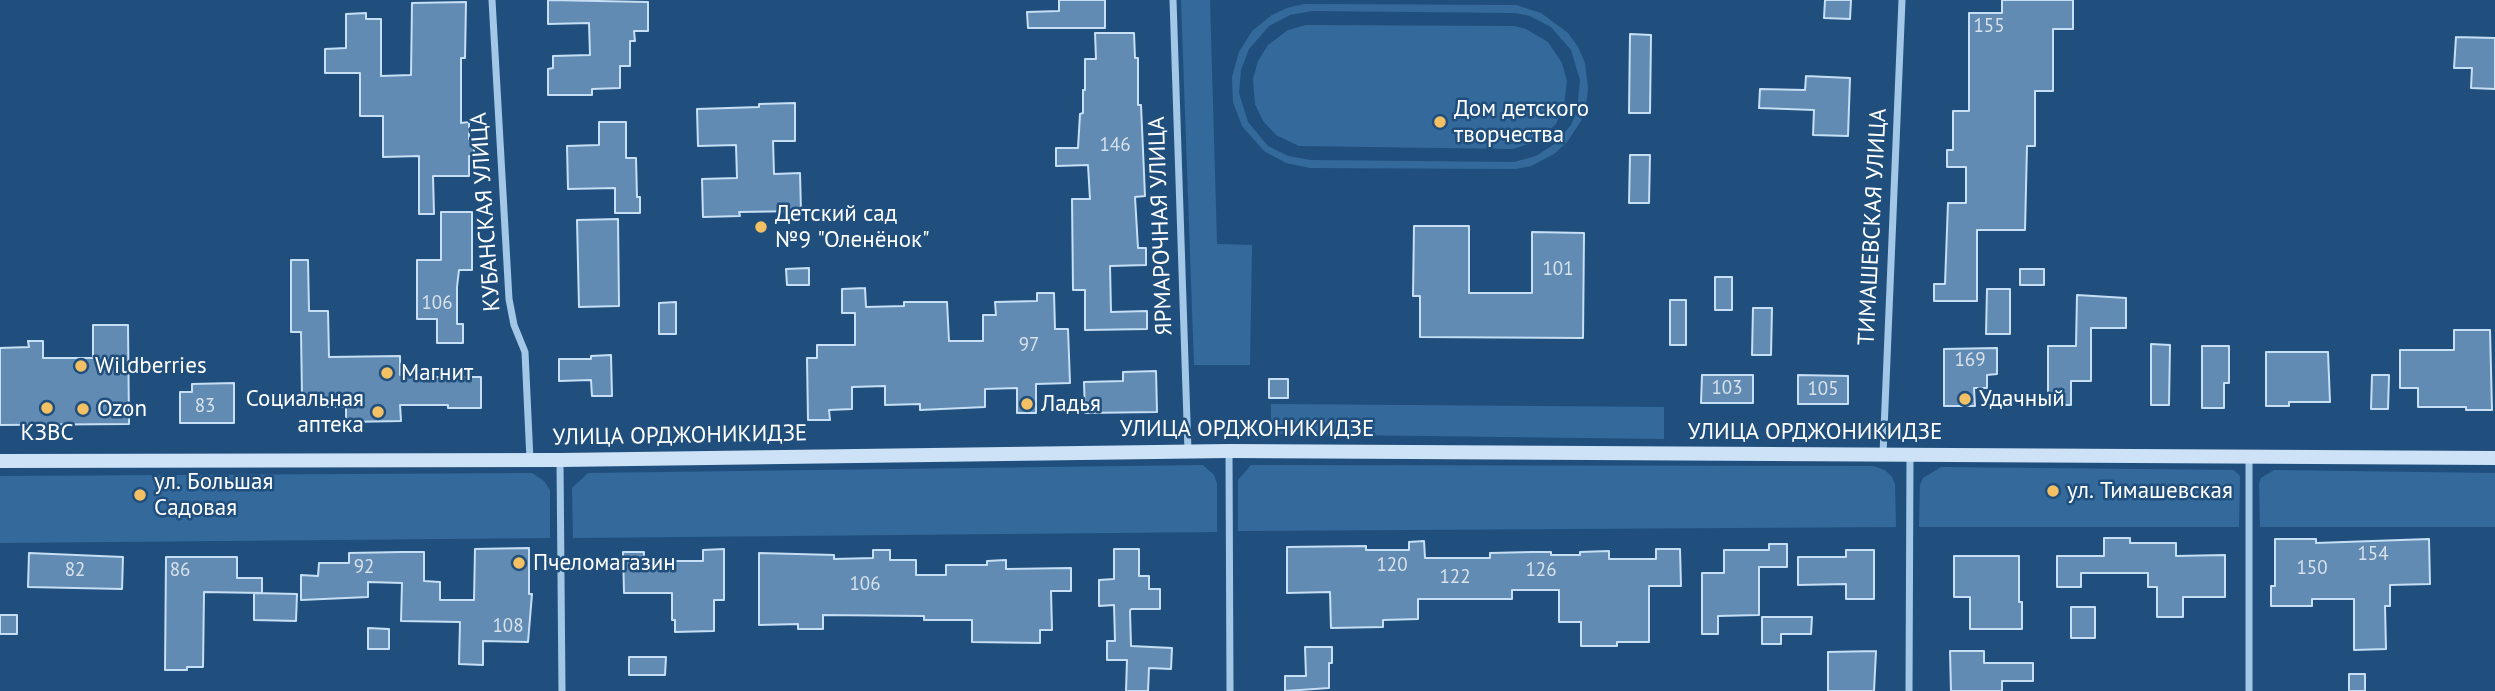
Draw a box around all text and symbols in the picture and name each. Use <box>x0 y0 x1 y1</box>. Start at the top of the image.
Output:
house number: 155 <box>1973 16 2005 38</box>
place label: Дом детского творчества <box>1454 95 1589 149</box>
street label: ТИМАШЕВСКАЯ УЛИЦА <box>1853 108 1893 346</box>
street label: КУБАНСКАЯ УЛИЦА <box>465 112 507 312</box>
marker: Дом детского творчества <box>1432 114 1448 130</box>
street label: ЯРМАРОЧНАЯ УЛИЦА <box>1143 116 1179 336</box>
house number: 146 <box>1099 135 1131 157</box>
place label: Детский сад №9 "Оленёнок" <box>775 200 930 254</box>
marker: Детский сад №9 "Оленёнок" <box>753 219 769 235</box>
house number: 101 <box>1542 259 1574 281</box>
house number: 106 <box>421 293 453 315</box>
house number: 97 <box>1019 335 1039 357</box>
house number: 169 <box>1954 350 1986 372</box>
place label: Wildberries <box>95 352 207 380</box>
marker: Wildberries <box>73 358 89 374</box>
place label: Магнит <box>401 359 473 387</box>
marker: Магнит <box>379 365 395 381</box>
house number: 103 <box>1711 378 1743 400</box>
house number: 105 <box>1807 379 1839 401</box>
place label: Социальная аптека <box>246 385 364 439</box>
place label: Удачный <box>1979 385 2065 413</box>
place label: Ладья <box>1041 390 1101 418</box>
marker: Удачный <box>1957 391 1973 407</box>
place label: Ozon <box>97 395 147 423</box>
house number: 83 <box>195 396 215 418</box>
marker: Ладья <box>1019 396 1035 412</box>
marker: КЗВС <box>39 400 55 416</box>
marker: Ozon <box>75 401 91 417</box>
marker: Социальная аптека <box>370 404 386 420</box>
street label: УЛИЦА ОРДЖОНИКИДЗЕ <box>1120 415 1374 443</box>
street label: УЛИЦА ОРДЖОНИКИДЗЕ <box>1688 418 1942 446</box>
place label: КЗВС <box>20 419 74 447</box>
street label: УЛИЦА ОРДЖОНИКИДЗЕ <box>552 420 808 452</box>
place label: ул. Большая Садовая <box>154 468 273 522</box>
place label: ул. Тимашевская <box>2067 477 2233 505</box>
marker: ул. Тимашевская <box>2045 483 2061 499</box>
marker: ул. Большая Садовая <box>132 487 148 503</box>
house number: 154 <box>2357 544 2389 566</box>
place label: Пчеломагазин <box>533 549 676 577</box>
marker: Пчеломагазин <box>511 555 527 571</box>
house number: 120 <box>1376 555 1408 577</box>
house number: 92 <box>354 557 374 579</box>
house number: 150 <box>2296 558 2328 580</box>
house number: 82 <box>65 560 85 582</box>
house number: 86 <box>170 560 190 582</box>
house number: 126 <box>1525 560 1557 582</box>
house number: 122 <box>1439 567 1471 589</box>
house number: 106 <box>849 574 881 596</box>
house number: 108 <box>492 616 524 638</box>

